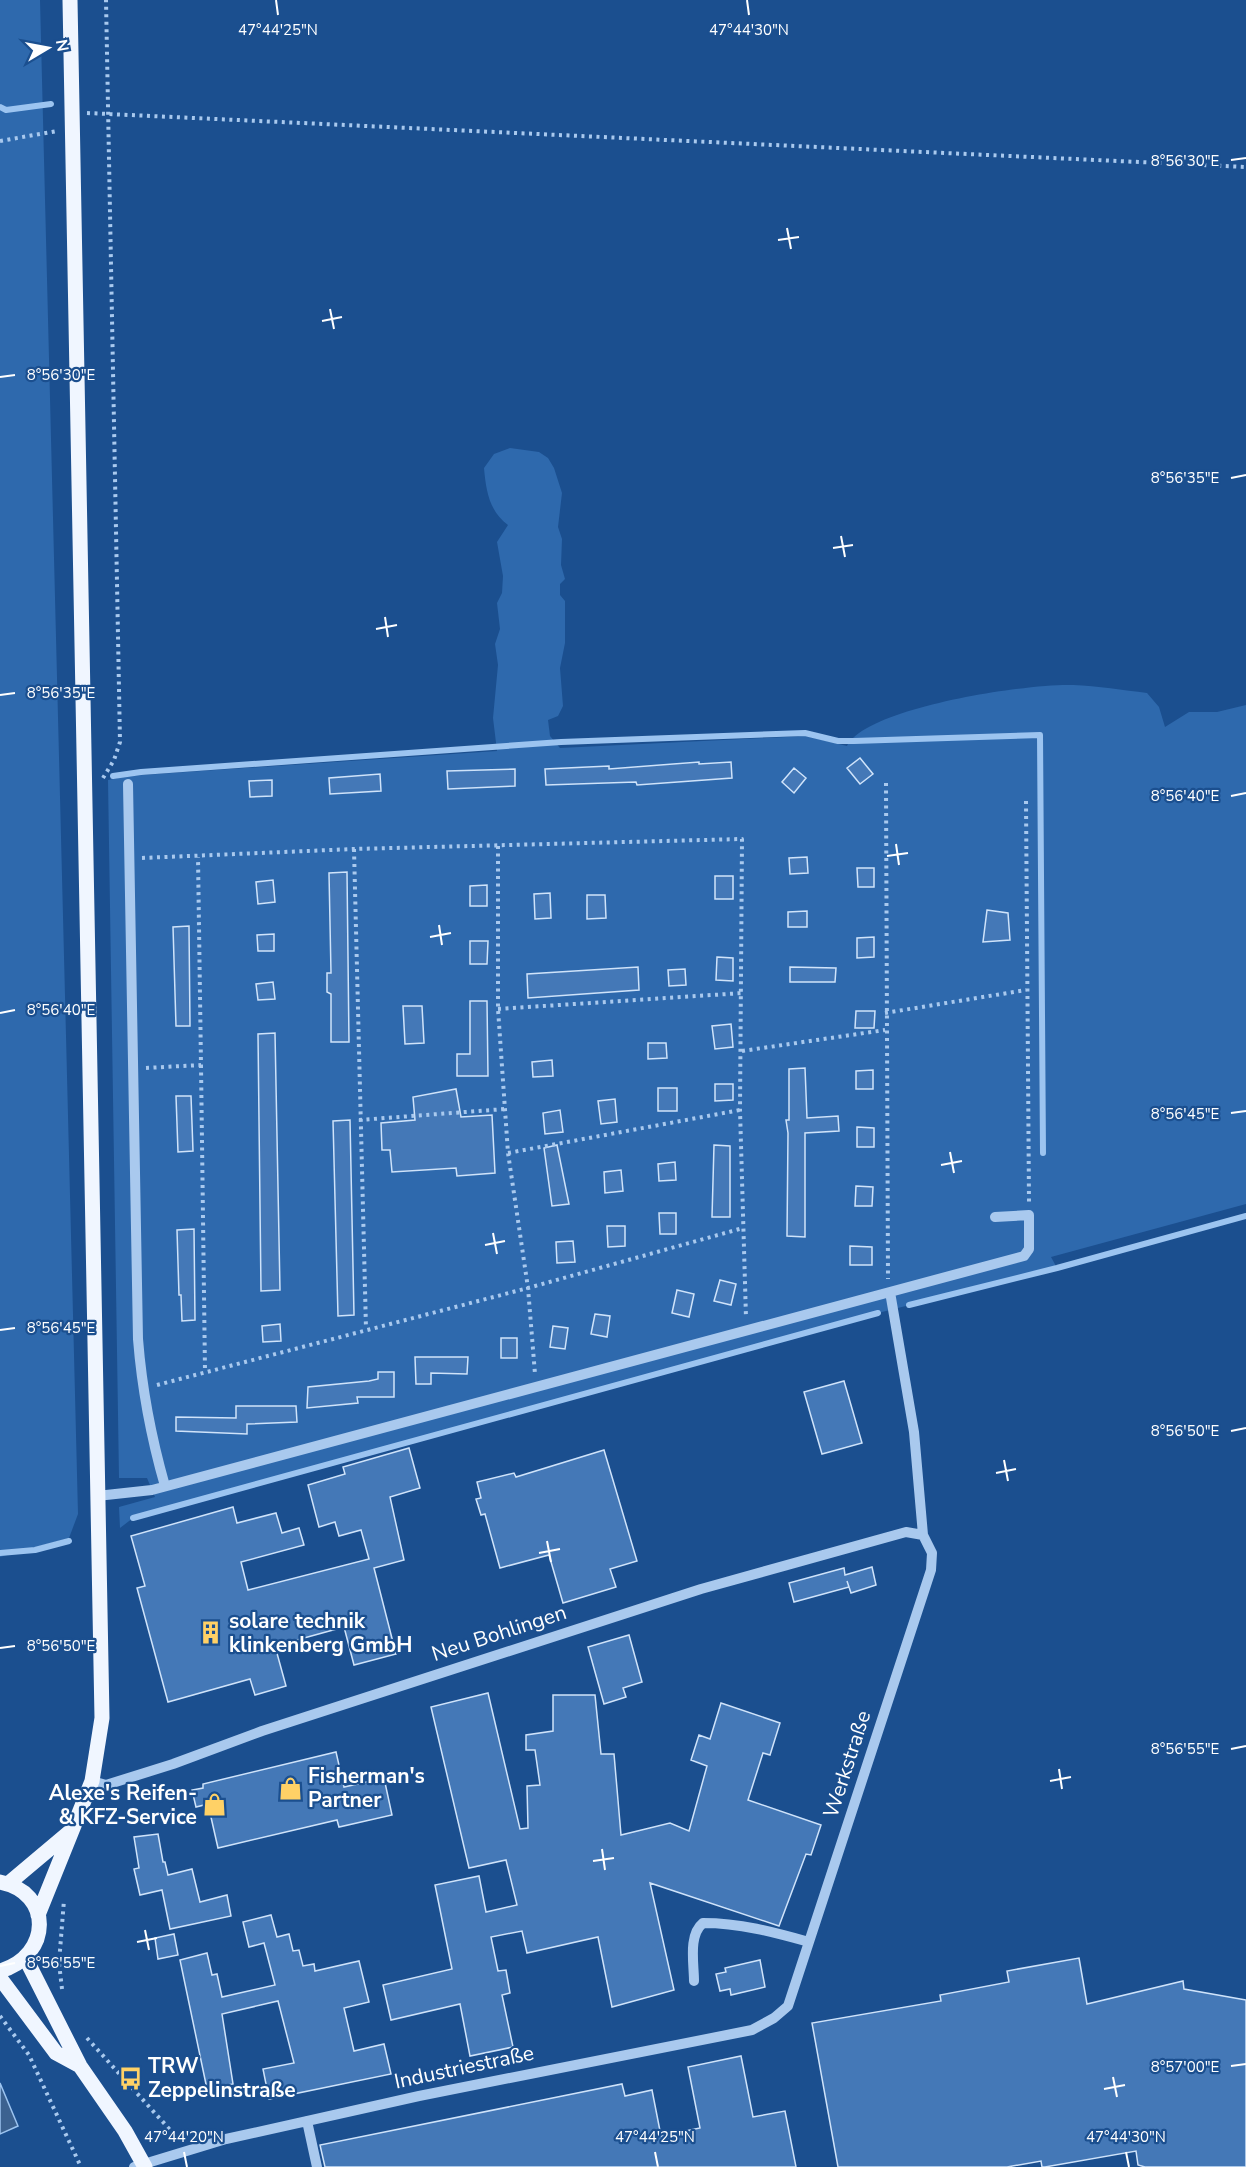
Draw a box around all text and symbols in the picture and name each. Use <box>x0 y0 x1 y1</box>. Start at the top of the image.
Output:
north arrow <box>18 18 78 78</box>
text: 47°44'25"N <box>238 20 318 40</box>
text: 47°44'30"N <box>709 20 789 40</box>
text: N <box>50 38 74 53</box>
text: 8°56'30"E <box>1151 151 1219 171</box>
text: 8°56'30"E <box>27 365 95 385</box>
text: 8°56'35"E <box>1151 468 1219 488</box>
text: 8°56'35"E <box>27 683 95 703</box>
text: 8°56'40"E <box>1151 786 1219 806</box>
text: 8°56'40"E <box>27 1000 95 1020</box>
text: 8°56'45"E <box>1151 1104 1219 1124</box>
text: 8°56'45"E <box>27 1318 95 1338</box>
text: 8°56'50"E <box>1151 1421 1219 1441</box>
street label: Neu Bohlingen <box>428 1598 570 1668</box>
place label: solare technik klinkenberg GmbH <box>229 1607 412 1659</box>
building icon: solare technik klinkenberg GmbH <box>198 1620 224 1646</box>
text: 8°56'50"E <box>27 1636 95 1656</box>
street label: Werkstraße <box>817 1707 877 1821</box>
text: 8°56'55"E <box>1151 1739 1219 1759</box>
place label: Fisherman's Partner <box>308 1762 425 1814</box>
shop icon: Fisherman's Partner <box>277 1775 303 1801</box>
place label: Alexe's Reifen- & KFZ-Service <box>49 1779 197 1831</box>
shop icon: Alexe's Reifen- & KFZ-Service <box>202 1792 228 1818</box>
text: 8°56'55"E <box>27 1953 95 1973</box>
street label: Industriestraße <box>392 2039 536 2095</box>
place label: TRW Zeppelinstraße <box>148 2052 296 2104</box>
text: 8°57'00"E <box>1151 2057 1219 2077</box>
bus stop icon: TRW Zeppelinstraße <box>117 2065 143 2091</box>
text: 47°44'20"N <box>144 2127 224 2147</box>
text: 47°44'25"N <box>615 2127 695 2147</box>
text: 47°44'30"N <box>1086 2127 1166 2147</box>

